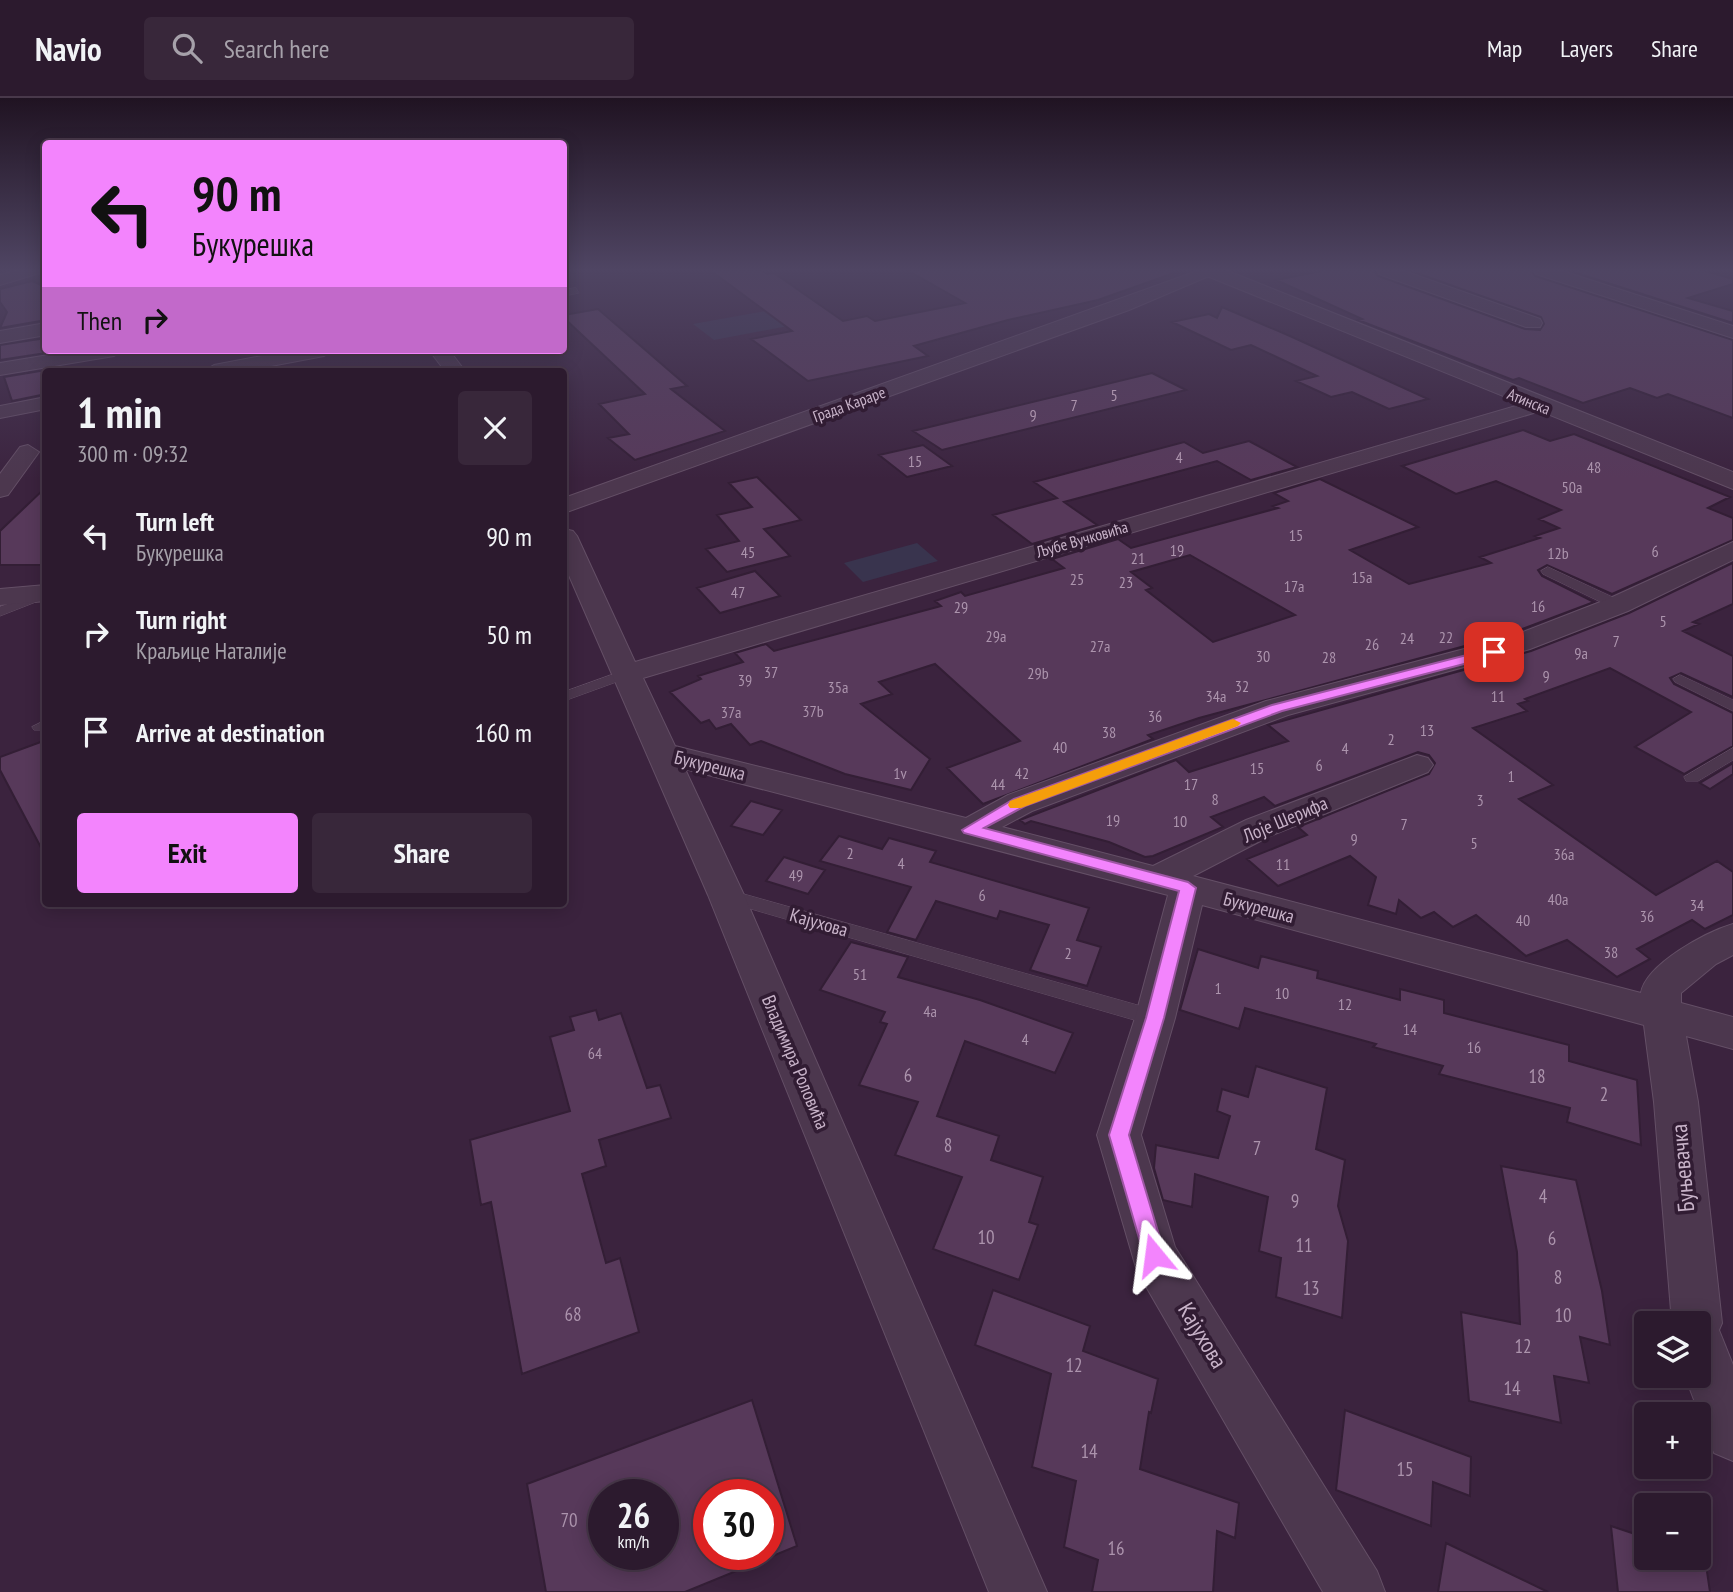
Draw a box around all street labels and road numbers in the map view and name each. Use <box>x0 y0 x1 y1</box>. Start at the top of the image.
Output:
street label: Града Караре <box>810 382 888 426</box>
street label: Атинска <box>1505 383 1553 419</box>
street label: Љубе Вучковића <box>1033 516 1130 562</box>
street label: Букурешка <box>672 745 748 785</box>
street label: Лоје Шерифа <box>1238 790 1331 848</box>
street label: Букурешка <box>1221 886 1297 928</box>
street label: Кајухова <box>787 902 851 942</box>
street label: Владимира Роловића <box>757 991 835 1133</box>
street label: Буњевачка <box>1664 1123 1700 1213</box>
street label: Кајухова <box>1172 1297 1234 1373</box>

